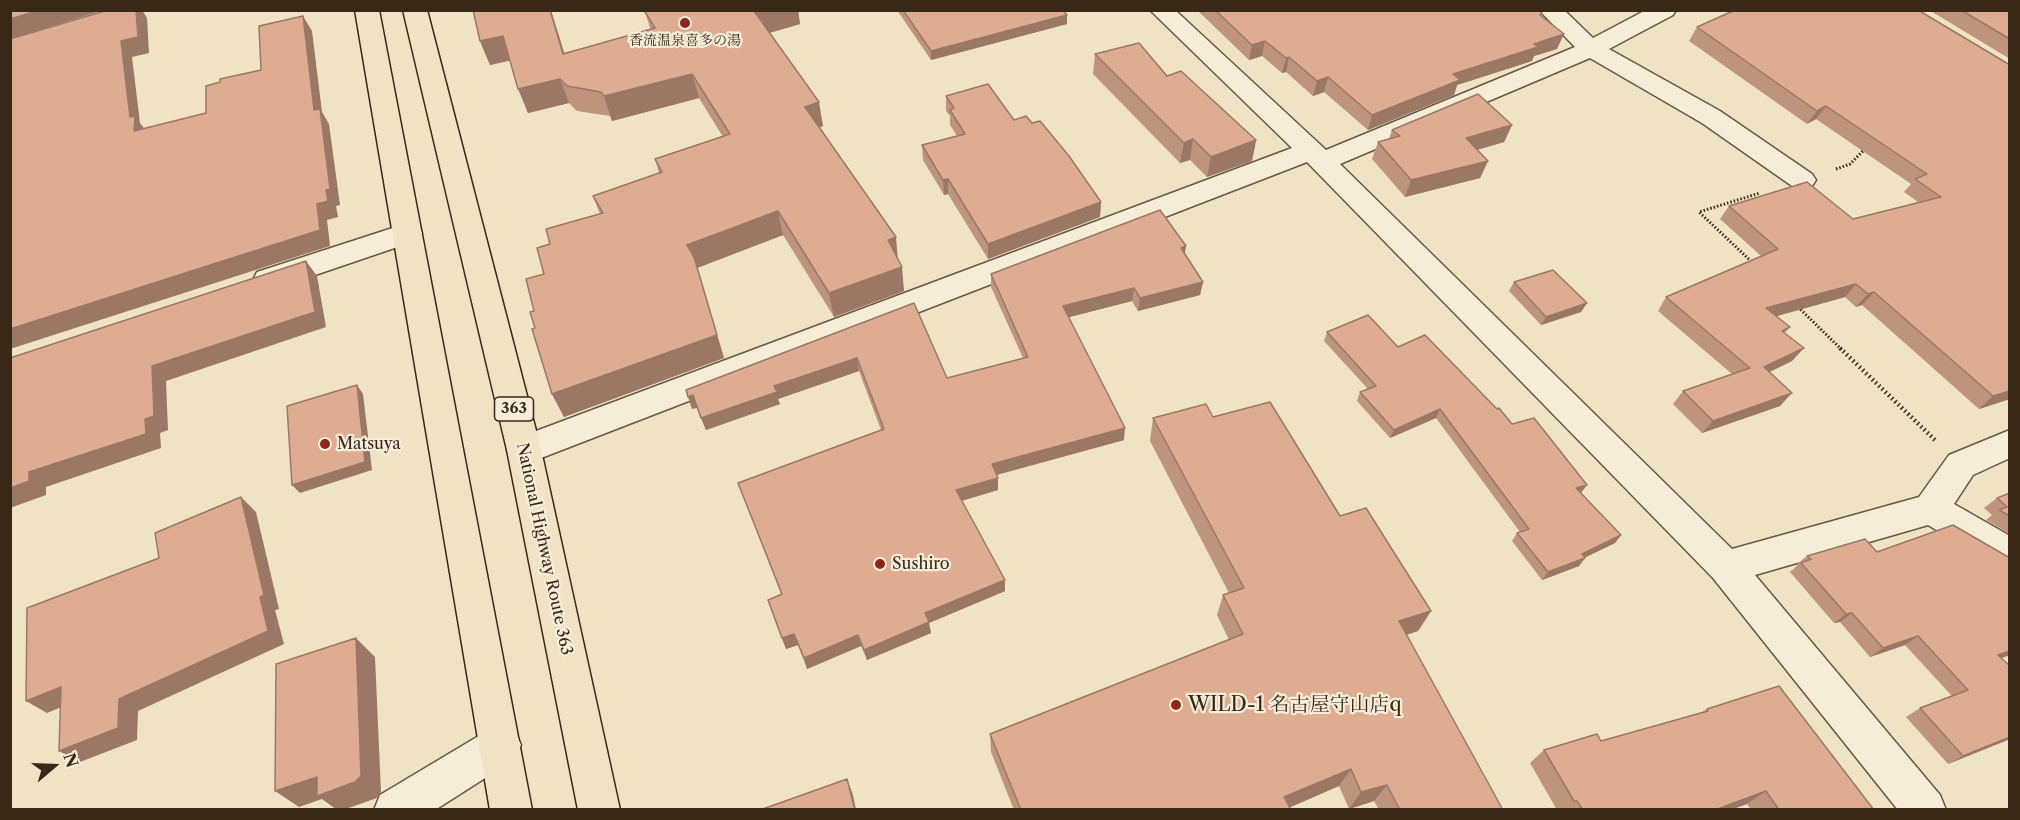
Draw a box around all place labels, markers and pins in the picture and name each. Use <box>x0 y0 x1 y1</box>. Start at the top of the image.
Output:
marker: 香流温泉喜多の湯 <box>678 16 692 30</box>
place label: 香流温泉喜多の湯 <box>629 33 741 49</box>
place label: Matsuya <box>337 434 401 454</box>
marker: Matsuya <box>318 437 332 451</box>
place label: Sushiro <box>892 554 950 574</box>
marker: Sushiro <box>873 557 887 571</box>
place label: WILD-1 名古屋守山店q <box>1188 693 1401 717</box>
marker: WILD-1 名古屋守山店q <box>1169 698 1183 712</box>

